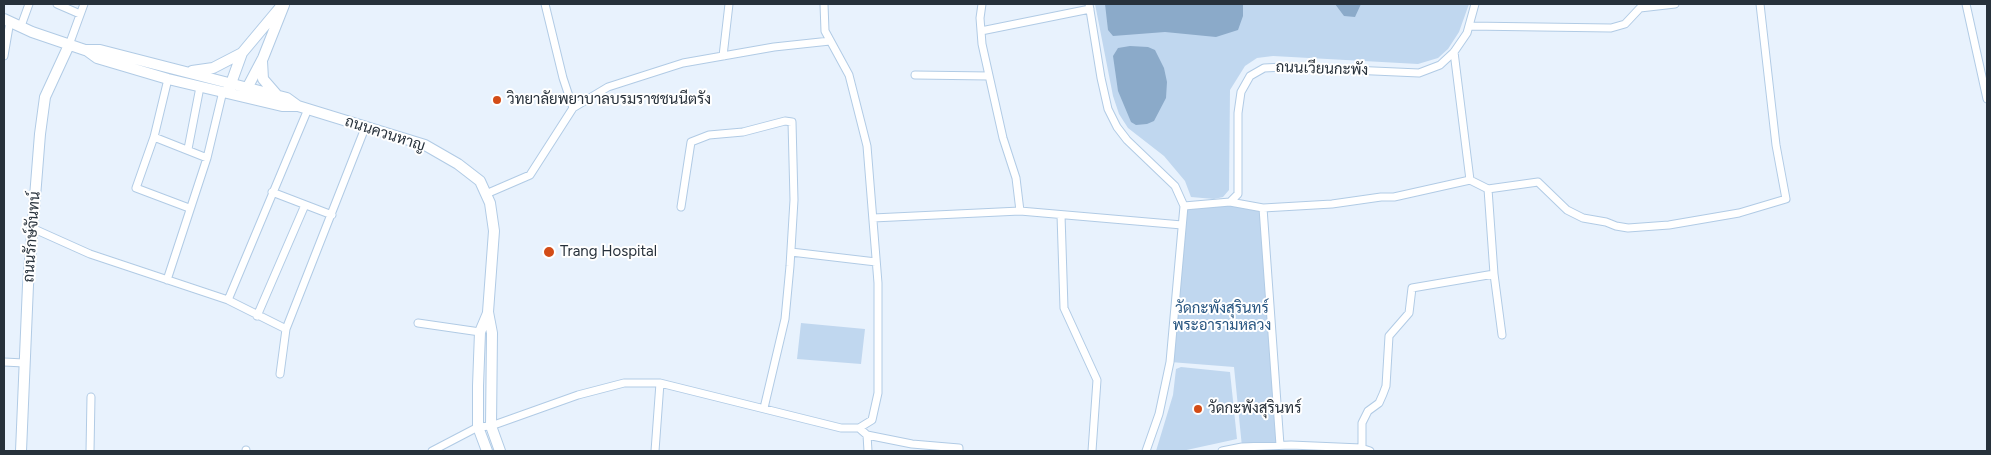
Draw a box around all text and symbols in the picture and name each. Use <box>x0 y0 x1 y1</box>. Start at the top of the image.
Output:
street label: ถนนเวียนกะพัง <box>1275 58 1369 80</box>
place label: วิทยาลัยพยาบาลบรมราชชนนีตรัง <box>507 91 711 109</box>
marker: วิทยาลัยพยาบาลบรมราชชนนีตรัง <box>491 94 503 106</box>
street label: ถนนควนหาญ <box>343 113 427 155</box>
street label: ถนนรักษ์จันทน์ <box>20 191 44 283</box>
place label: Trang Hospital <box>560 243 657 261</box>
marker: Trang Hospital <box>542 245 556 259</box>
park label: วัดกะพังสุรินทร์ พระอารามหลวง <box>1173 300 1271 335</box>
place label: วัดกะพังสุรินทร์ <box>1208 400 1301 418</box>
marker: วัดกะพังสุรินทร์ <box>1192 403 1204 415</box>

